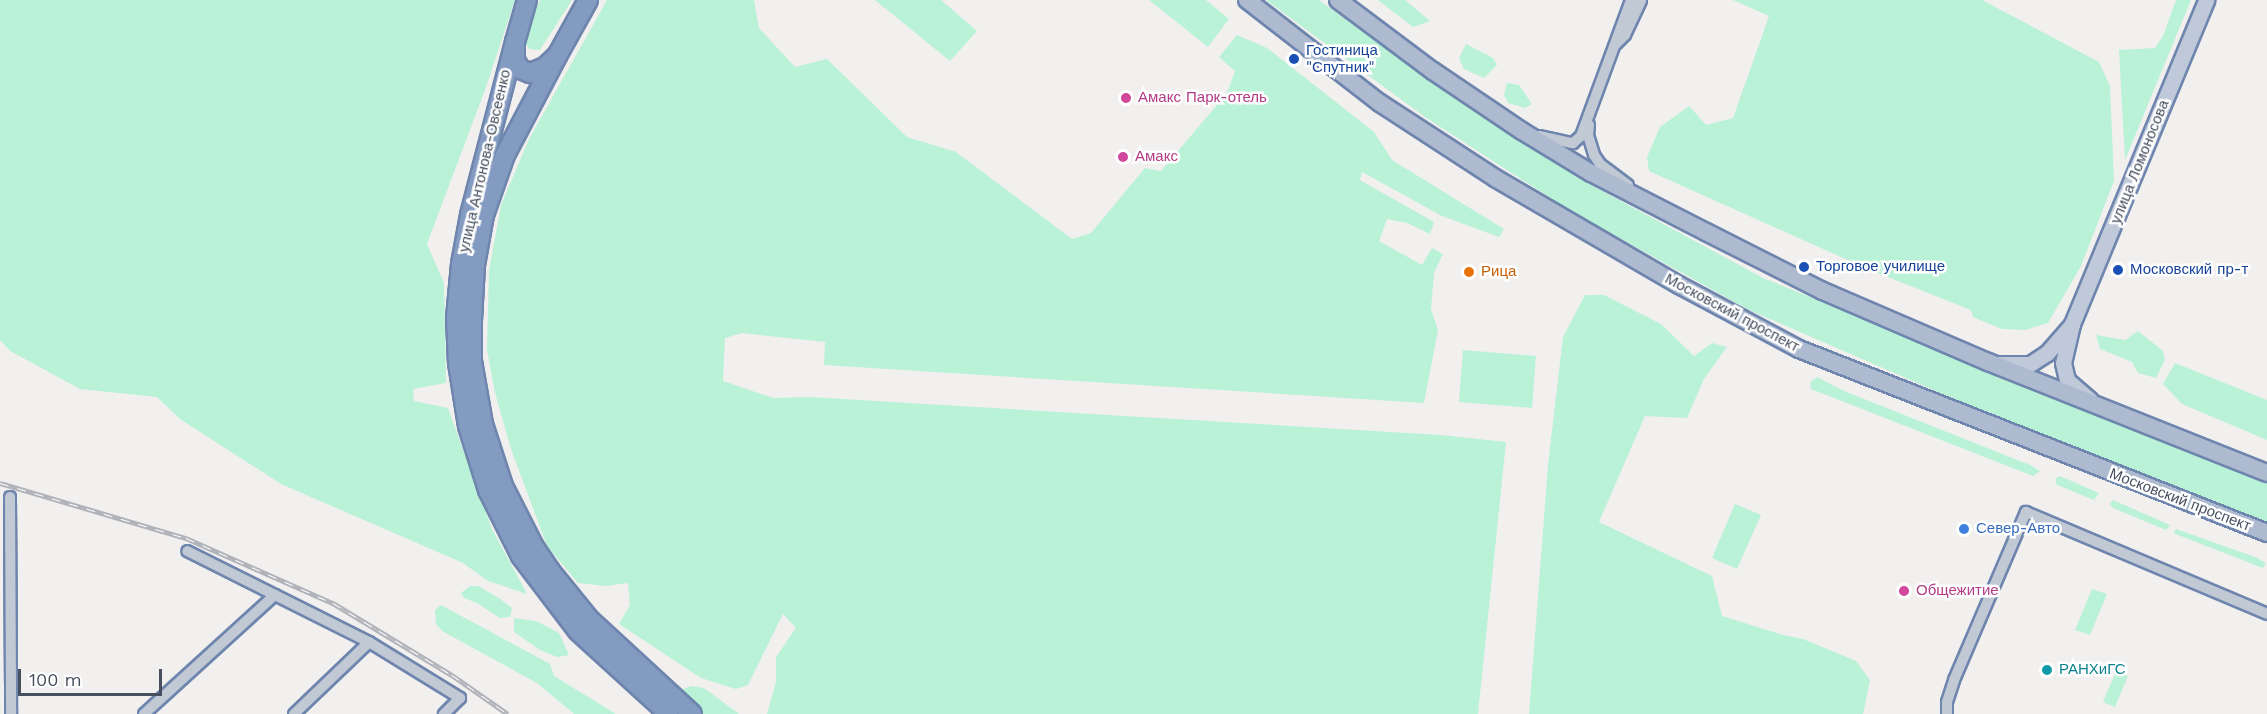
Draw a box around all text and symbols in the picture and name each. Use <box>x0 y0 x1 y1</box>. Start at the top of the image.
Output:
place label: Гостиница "Спутник" <box>1306 41 1378 76</box>
marker: Гостиница "Спутник" <box>1287 52 1301 66</box>
street label: улица Антонова-Овсеенко <box>455 68 515 254</box>
place label: Амакс Парк-отель <box>1138 89 1267 107</box>
marker: Амакс Парк-отель <box>1119 91 1133 105</box>
street label: улица Ломоносова <box>2107 97 2173 227</box>
place label: Амакс <box>1135 148 1178 166</box>
marker: Амакс <box>1116 150 1130 164</box>
place label: Торговое училище <box>1816 258 1945 276</box>
marker: Торговое училище <box>1797 260 1811 274</box>
place label: Московский пр-т <box>2130 261 2248 279</box>
place label: Рица <box>1481 263 1516 281</box>
marker: Московский пр-т <box>2111 263 2125 277</box>
marker: Рица <box>1462 265 1476 279</box>
street label: Московский проспект <box>1662 270 1802 356</box>
street label: Московский проспект <box>2107 465 2253 535</box>
place label: Север-Авто <box>1976 520 2060 538</box>
marker: Север-Авто <box>1957 522 1971 536</box>
place label: Общежитие <box>1916 582 1999 600</box>
marker: Общежитие <box>1897 584 1911 598</box>
scale bar <box>21 657 165 695</box>
place label: РАНХиГС <box>2059 661 2126 679</box>
marker: РАНХиГС <box>2040 663 2054 677</box>
text: 100 m <box>29 669 82 690</box>

